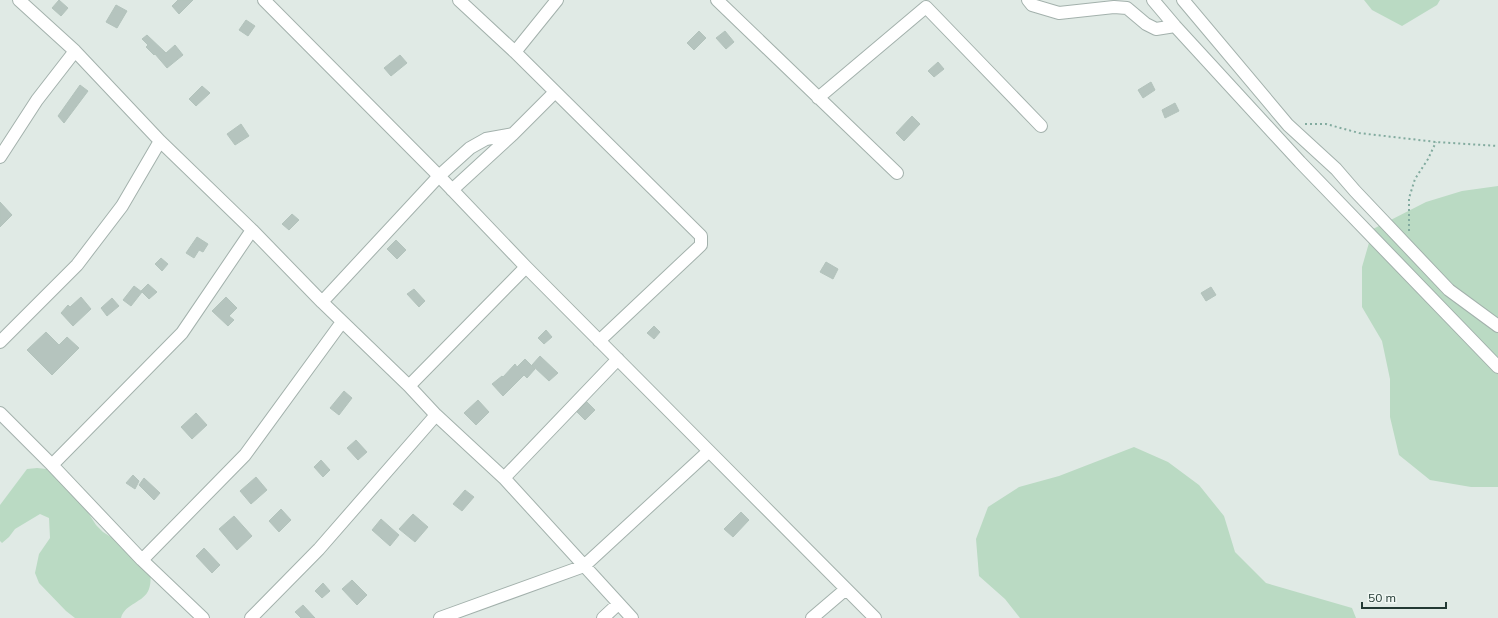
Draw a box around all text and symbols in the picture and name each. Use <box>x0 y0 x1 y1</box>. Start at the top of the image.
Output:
scale bar <box>1362 584 1446 610</box>
text: 50 m <box>1368 590 1396 605</box>

